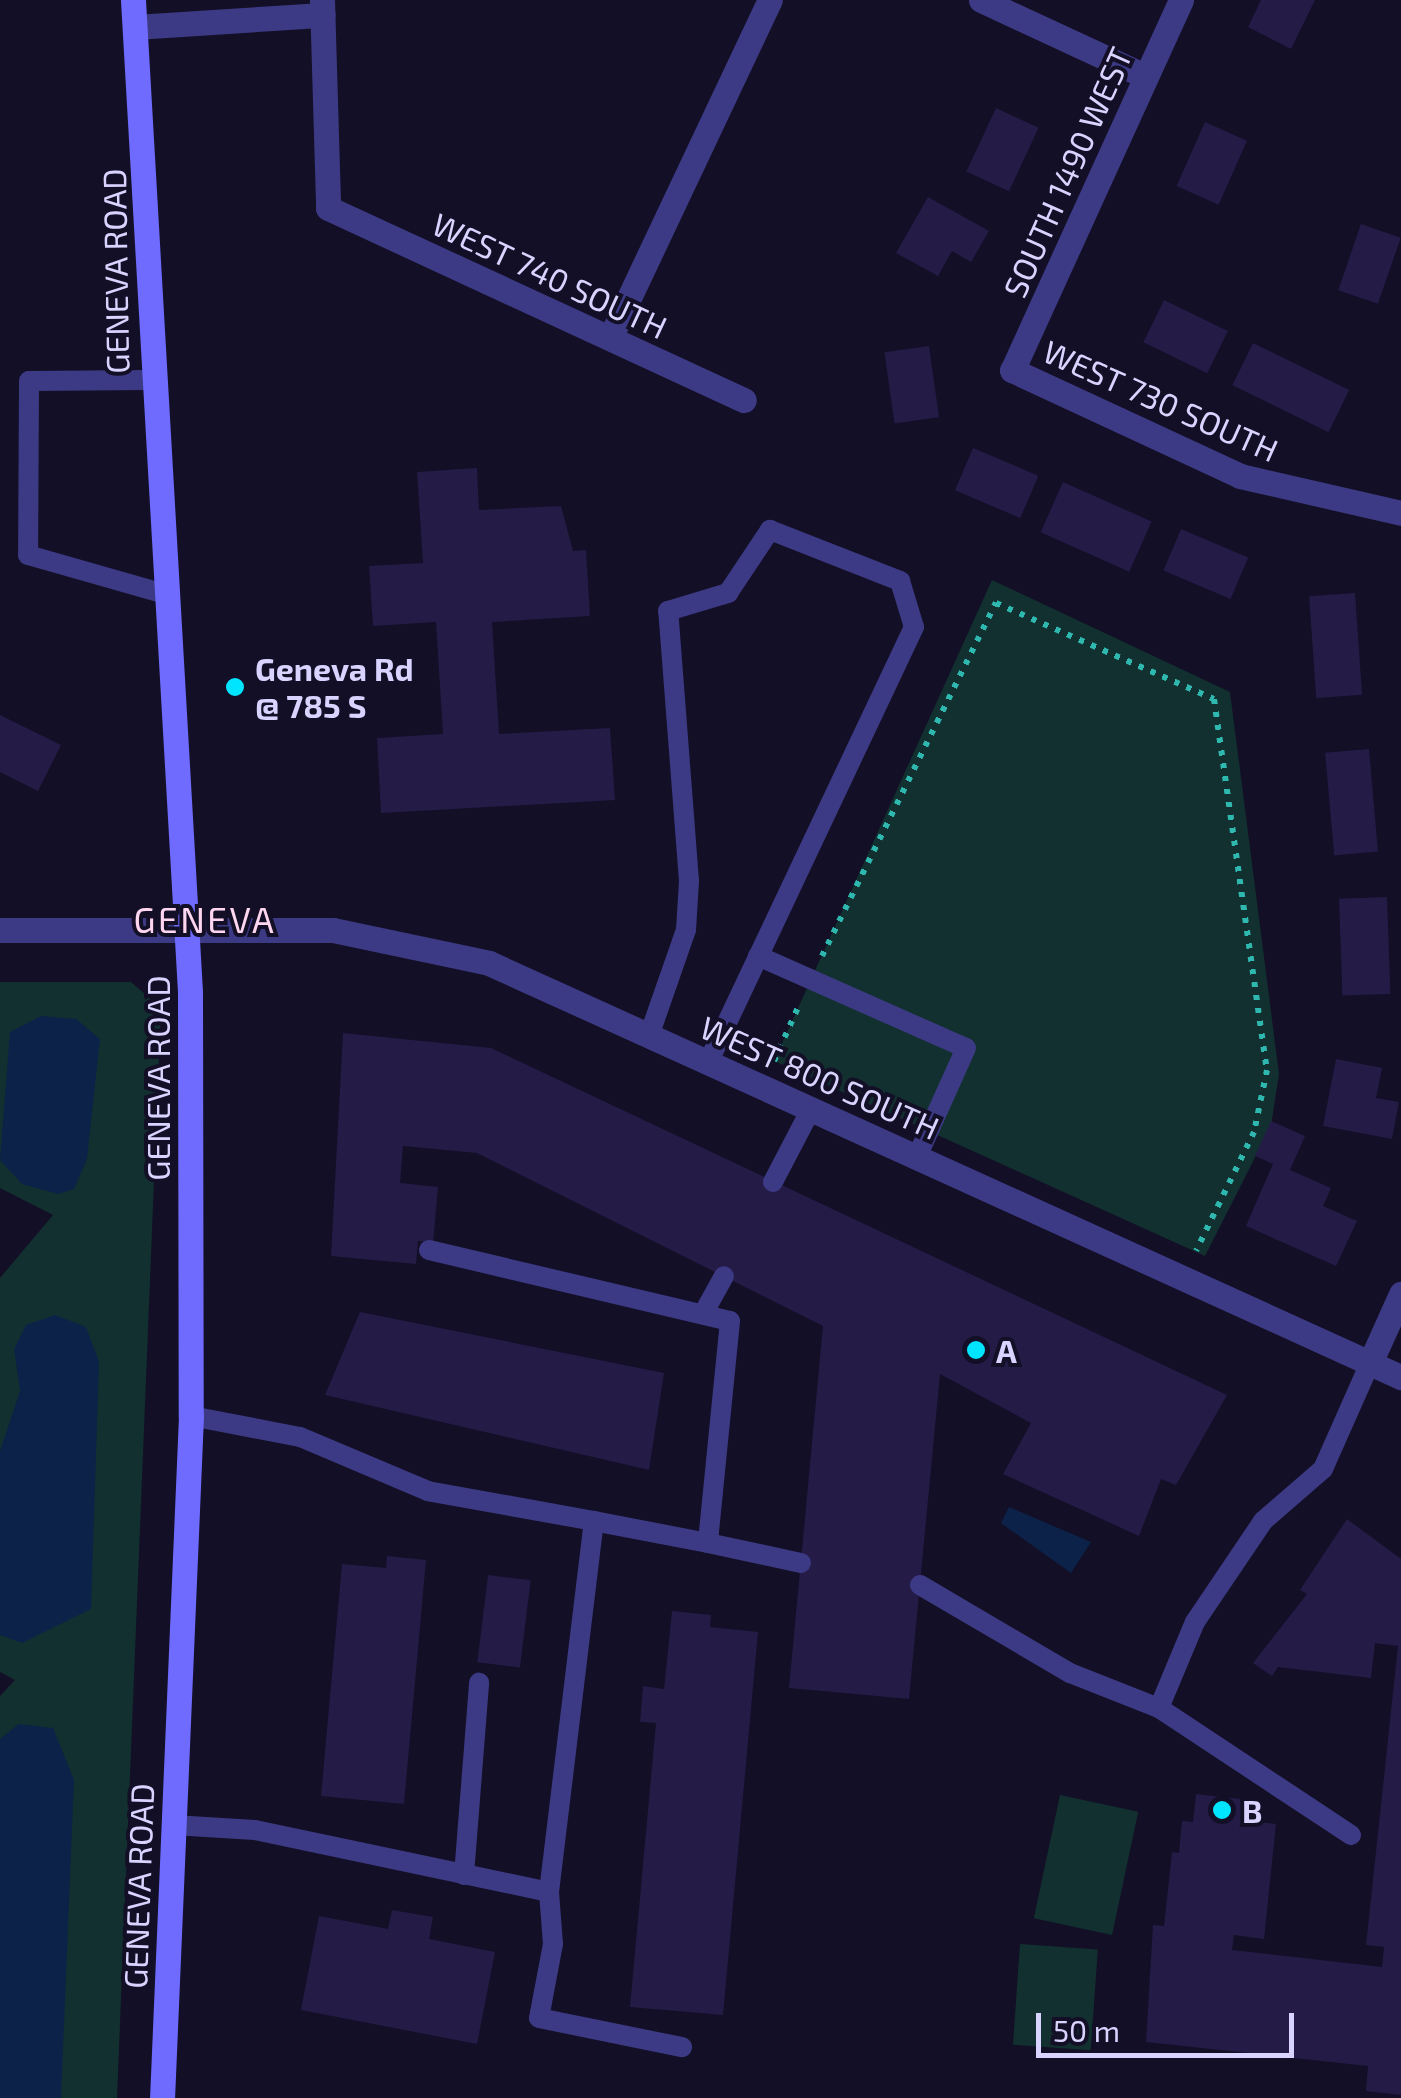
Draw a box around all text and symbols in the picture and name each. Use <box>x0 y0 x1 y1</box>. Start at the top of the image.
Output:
street label: SOUTH 1490 WEST <box>995 41 1139 303</box>
street label: GENEVA ROAD <box>94 168 136 374</box>
street label: WEST 740 SOUTH <box>426 204 674 346</box>
street label: WEST 730 SOUTH <box>1038 331 1284 469</box>
place label: Geneva Rd @ 785 S <box>255 650 414 725</box>
marker: Geneva Rd @ 785 S <box>224 676 246 698</box>
district label: GENEVA <box>134 898 276 940</box>
street label: GENEVA ROAD <box>138 975 176 1181</box>
street label: WEST 800 SOUTH <box>694 1007 946 1147</box>
place label: A <box>996 1331 1017 1369</box>
marker: A <box>965 1339 987 1361</box>
street label: GENEVA ROAD <box>115 1782 161 1990</box>
place label: B <box>1242 1791 1262 1829</box>
marker: B <box>1211 1799 1233 1821</box>
scale bar <box>1041 1993 1298 2055</box>
text: 50 m <box>1053 2012 1120 2048</box>

